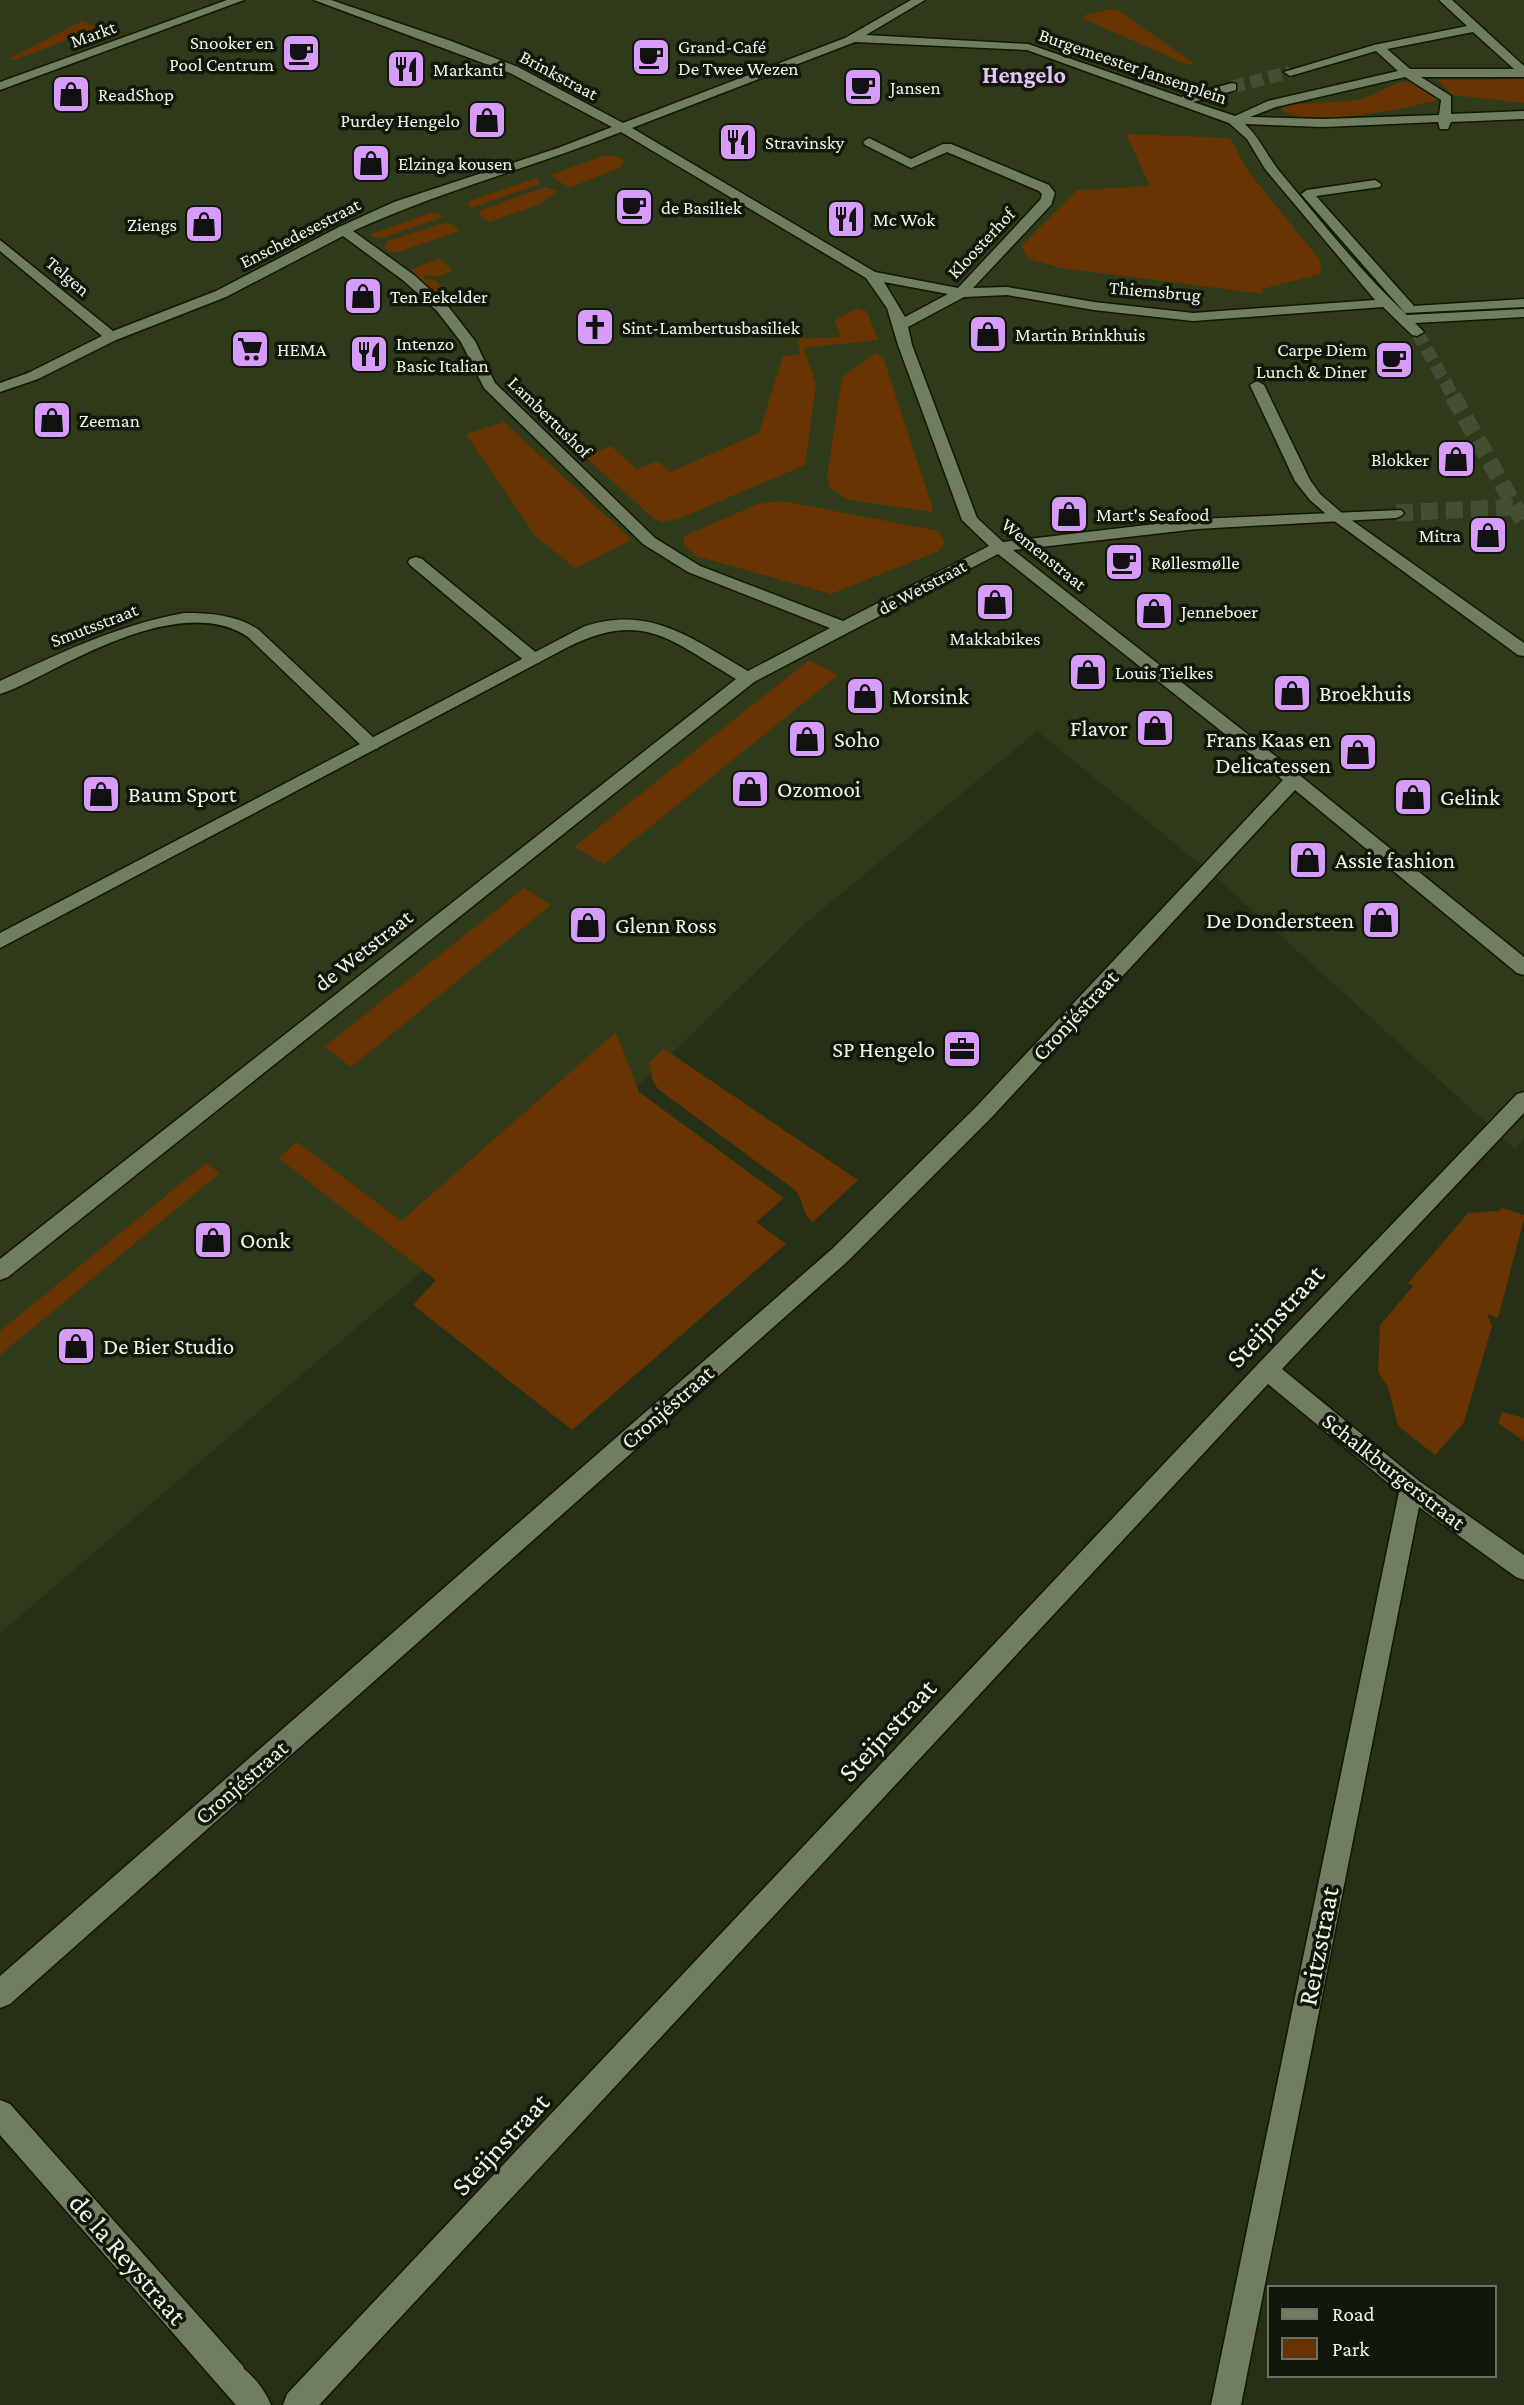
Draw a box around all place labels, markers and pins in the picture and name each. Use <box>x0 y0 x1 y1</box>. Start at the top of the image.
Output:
place label: Snooker en Pool Centrum <box>169 32 274 75</box>
cafe icon: Snooker en Pool Centrum <box>280 32 322 74</box>
cafe icon: Grand-Café De Twee Wezen <box>630 36 672 78</box>
place label: Grand-Café De Twee Wezen <box>678 36 799 79</box>
restaurant icon: Markanti <box>385 48 427 90</box>
place label: Markanti <box>433 59 503 80</box>
cafe icon: Jansen <box>842 66 884 108</box>
shop icon: ReadShop <box>50 73 92 115</box>
place label: Jansen <box>888 77 941 98</box>
place label: ReadShop <box>98 84 174 105</box>
shop icon: Purdey Hengelo <box>466 99 508 141</box>
place label: Purdey Hengelo <box>341 110 460 131</box>
restaurant icon: Stravinsky <box>717 121 759 163</box>
place label: Stravinsky <box>765 132 844 153</box>
shop icon: Elzinga kousen <box>350 142 392 184</box>
place label: Elzinga kousen <box>398 153 512 174</box>
cafe icon: de Basiliek <box>613 186 655 228</box>
place label: de Basiliek <box>661 197 743 218</box>
restaurant icon: Mc Wok <box>825 198 867 240</box>
shop icon: Ziengs <box>183 203 225 245</box>
place label: Mc Wok <box>873 209 936 230</box>
place label: Ziengs <box>127 214 177 235</box>
shop icon: Ten Eekelder <box>342 275 384 317</box>
place label: Ten Eekelder <box>390 286 488 307</box>
church icon: Sint-Lambertusbasiliek <box>574 306 616 348</box>
shop icon: Martin Brinkhuis <box>967 313 1009 355</box>
place label: Sint-Lambertusbasiliek <box>622 317 801 338</box>
place label: Martin Brinkhuis <box>1015 324 1145 345</box>
supermarket icon: HEMA <box>229 328 271 370</box>
restaurant icon: Intenzo Basic Italian <box>348 333 390 375</box>
place label: Intenzo Basic Italian <box>396 333 489 376</box>
place label: HEMA <box>277 339 327 360</box>
place label: Carpe Diem Lunch & Diner <box>1256 339 1367 382</box>
cafe icon: Carpe Diem Lunch & Diner <box>1373 339 1415 381</box>
shop icon: Zeeman <box>31 399 73 441</box>
place label: Zeeman <box>79 410 140 431</box>
shop icon: Blokker <box>1435 438 1477 480</box>
place label: Blokker <box>1371 449 1429 470</box>
shop icon: Mart's Seafood <box>1048 493 1090 535</box>
place label: Mart's Seafood <box>1096 504 1209 525</box>
shop icon: Mitra <box>1467 514 1509 556</box>
place label: Mitra <box>1419 525 1461 546</box>
cafe icon: Røllesmølle <box>1103 541 1145 583</box>
place label: Røllesmølle <box>1151 552 1240 573</box>
shop icon: Makkabikes <box>974 581 1016 623</box>
shop icon: Jenneboer <box>1133 590 1175 632</box>
place label: Jenneboer <box>1179 601 1258 622</box>
place label: Makkabikes <box>950 628 1040 649</box>
shop icon: Louis Tielkes <box>1067 651 1109 693</box>
place label: Louis Tielkes <box>1115 662 1213 683</box>
shop icon: Broekhuis <box>1271 672 1313 714</box>
shop icon: Morsink <box>844 675 886 717</box>
place label: Broekhuis <box>1319 680 1411 706</box>
place label: Morsink <box>892 683 969 709</box>
shop icon: Flavor <box>1134 707 1176 749</box>
place label: Flavor <box>1070 715 1128 741</box>
shop icon: Soho <box>786 718 828 760</box>
place label: Soho <box>834 726 880 752</box>
place label: Frans Kaas en Delicatessen <box>1206 726 1331 778</box>
shop icon: Frans Kaas en Delicatessen <box>1337 731 1379 773</box>
shop icon: Ozomooi <box>729 768 771 810</box>
shop icon: Baum Sport <box>80 773 122 815</box>
place label: Ozomooi <box>777 776 861 802</box>
shop icon: Gelink <box>1392 776 1434 818</box>
place label: Baum Sport <box>128 781 237 807</box>
place label: Gelink <box>1440 784 1500 810</box>
shop icon: Assie fashion <box>1287 839 1329 881</box>
place label: Assie fashion <box>1335 847 1455 873</box>
shop icon: De Dondersteen <box>1360 899 1402 941</box>
shop icon: Glenn Ross <box>567 904 609 946</box>
place label: De Dondersteen <box>1206 907 1354 933</box>
place label: Glenn Ross <box>615 912 717 938</box>
office icon: SP Hengelo <box>941 1028 983 1070</box>
place label: SP Hengelo <box>832 1036 935 1062</box>
shop icon: Oonk <box>192 1219 234 1261</box>
place label: Oonk <box>240 1227 290 1253</box>
shop icon: De Bier Studio <box>55 1325 97 1367</box>
place label: De Bier Studio <box>103 1333 234 1359</box>

